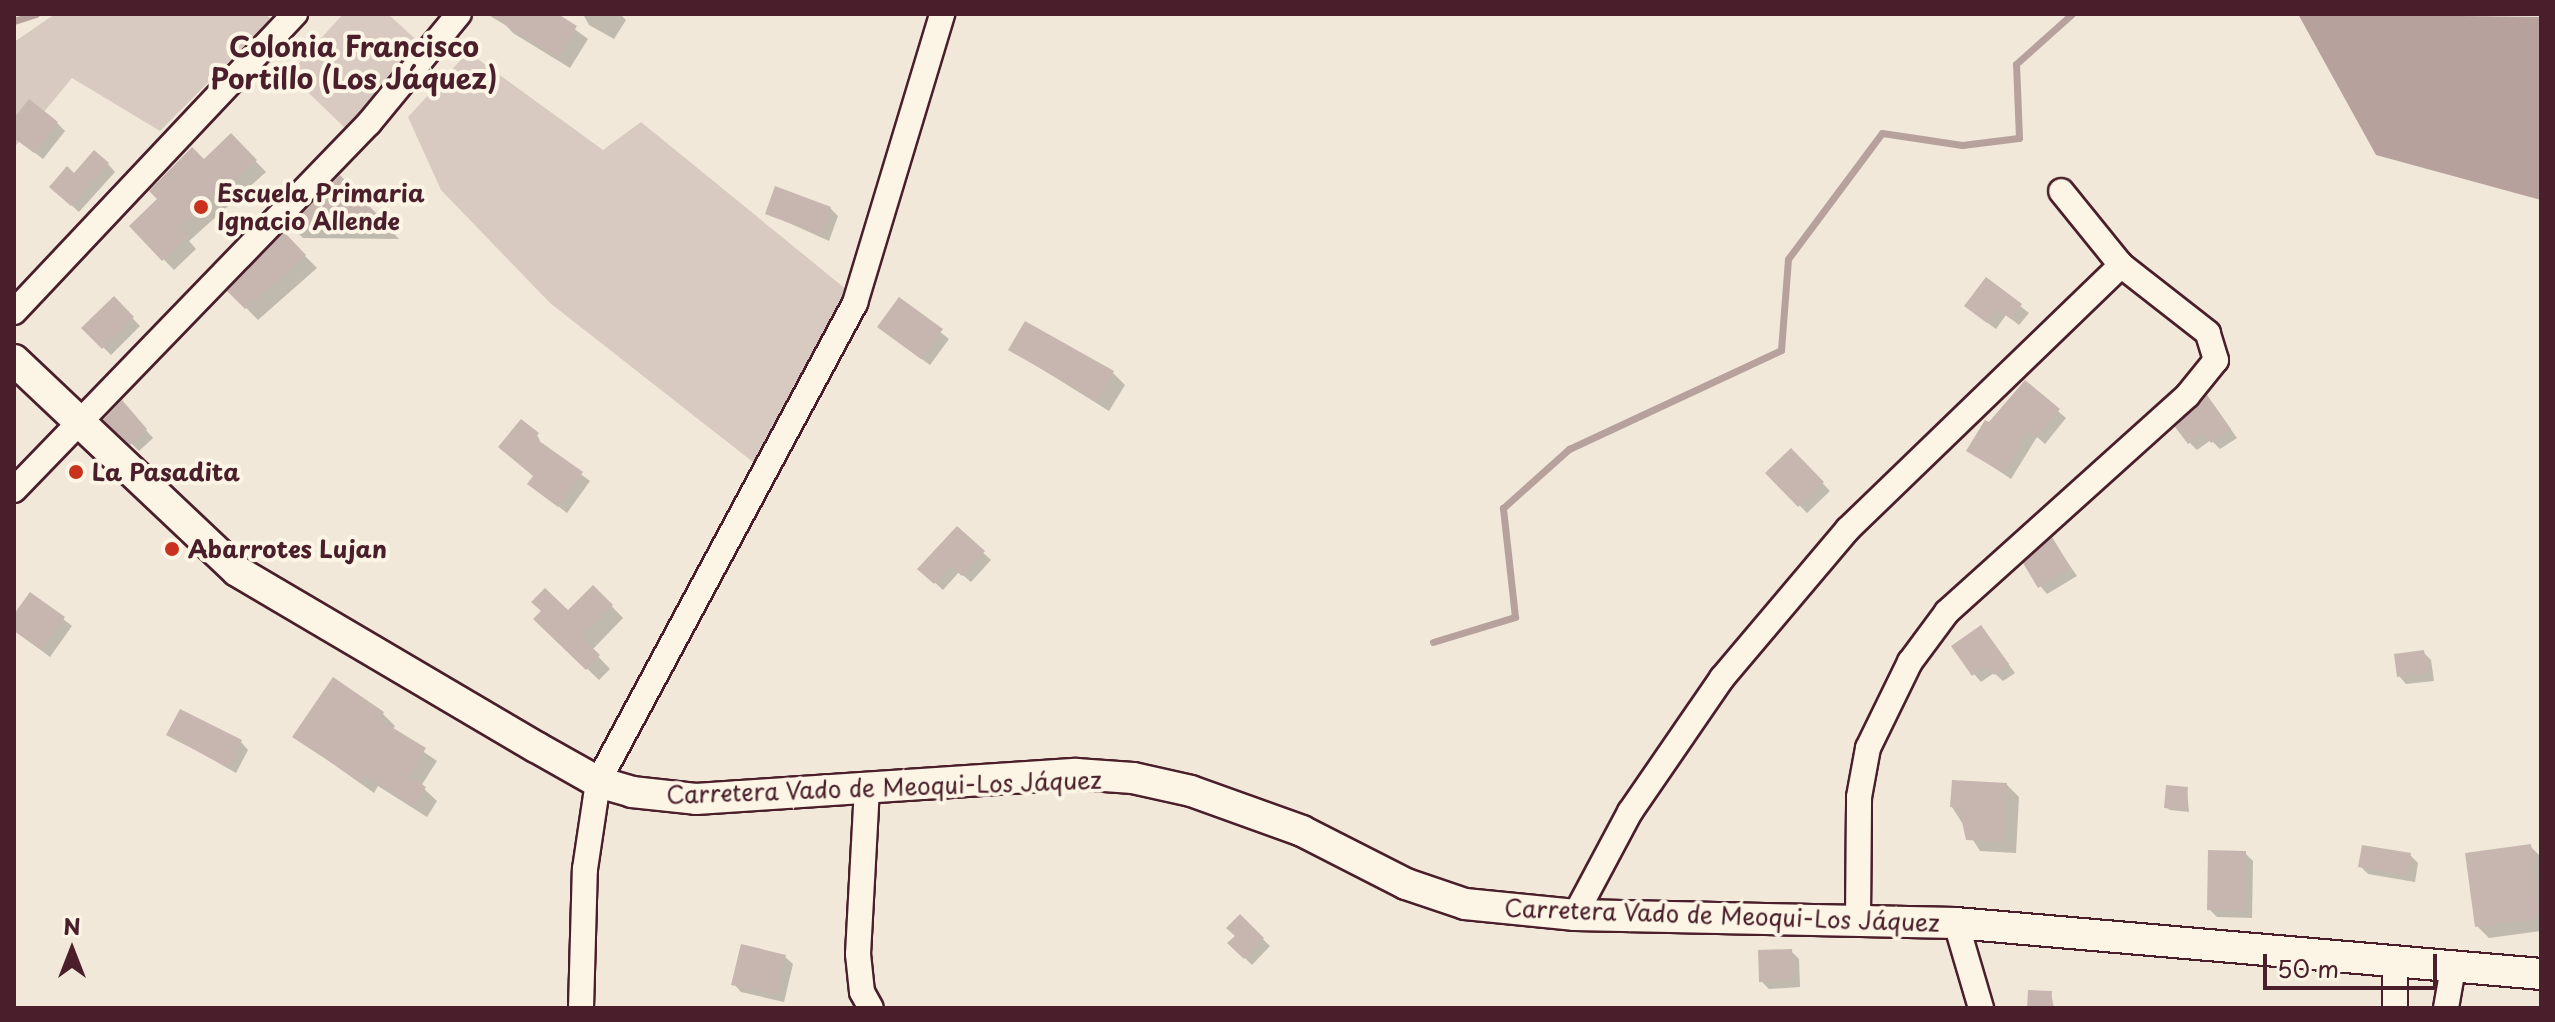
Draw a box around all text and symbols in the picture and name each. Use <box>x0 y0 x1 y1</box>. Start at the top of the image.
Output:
district label: Colonia Francisco Portillo (Los Jáquez) <box>210 29 498 95</box>
place label: Escuela Primaria Ignacio Allende <box>217 179 424 235</box>
marker: Escuela Primaria Ignacio Allende <box>192 198 210 216</box>
place label: La Pasadita <box>92 458 239 486</box>
marker: La Pasadita <box>67 463 85 481</box>
place label: Abarrotes Lujan <box>188 535 387 563</box>
marker: Abarrotes Lujan <box>163 540 181 558</box>
street label: Carretera Vado de Meoqui-Los Jáquez <box>665 765 1103 809</box>
street label: Carretera Vado de Meoqui-Los Jáquez <box>1503 893 1941 937</box>
text: N <box>63 909 81 942</box>
north arrow <box>32 910 112 990</box>
scale bar <box>2267 938 2441 988</box>
text: 50 m <box>2277 950 2339 986</box>

